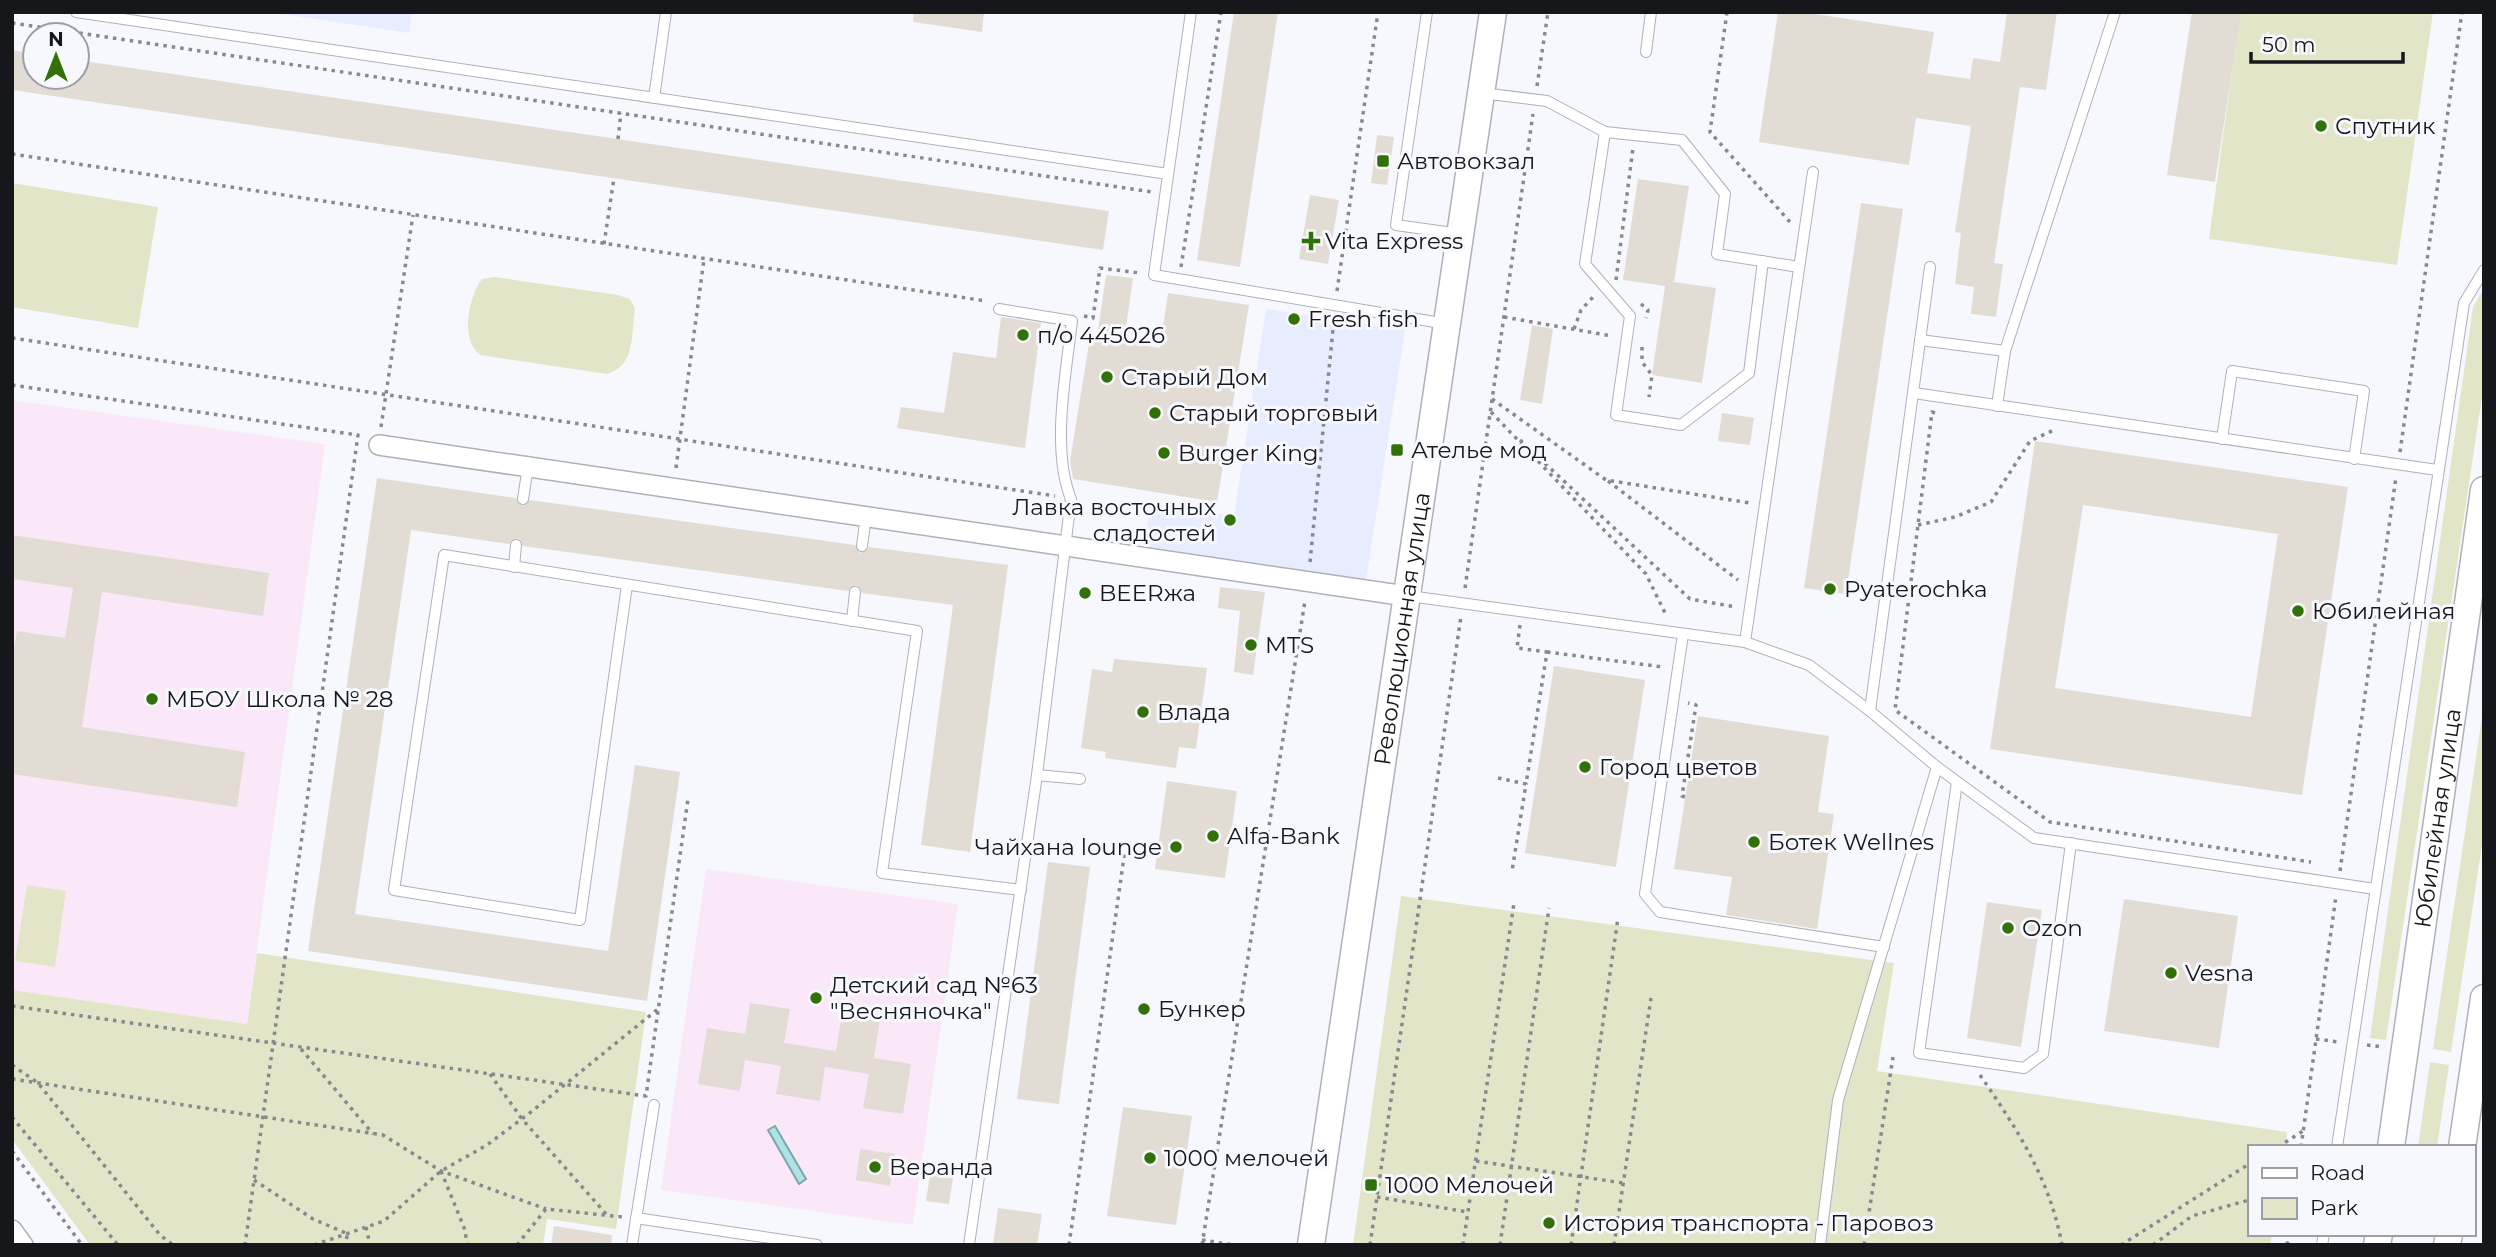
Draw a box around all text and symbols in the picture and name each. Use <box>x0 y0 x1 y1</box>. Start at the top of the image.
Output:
north arrow <box>21 21 91 91</box>
scale bar <box>2251 21 2403 65</box>
text: N <box>48 28 64 51</box>
text: 50 m <box>2262 32 2316 57</box>
place label: Спутник <box>2335 112 2436 140</box>
marker: Спутник <box>2313 118 2329 134</box>
place label: Автовокзал <box>1397 147 1535 175</box>
marker: Автовокзал <box>1375 153 1391 169</box>
place label: Vita Express <box>1325 227 1463 255</box>
marker: Vita Express <box>1303 233 1319 249</box>
place label: Fresh fish <box>1308 305 1419 333</box>
marker: Fresh fish <box>1286 311 1302 327</box>
place label: п/о 445026 <box>1037 321 1165 349</box>
marker: п/о 445026 <box>1015 327 1031 343</box>
place label: Старый Дом <box>1121 363 1268 391</box>
marker: Старый Дом <box>1099 369 1115 385</box>
place label: Старый торговый <box>1169 399 1379 427</box>
marker: Старый торговый <box>1147 405 1163 421</box>
place label: Ателье мод <box>1411 436 1547 464</box>
place label: Burger King <box>1178 439 1318 467</box>
marker: Ателье мод <box>1389 442 1405 458</box>
marker: Burger King <box>1156 445 1172 461</box>
street label: Революционная улица <box>1368 490 1436 767</box>
place label: Лавка восточных сладостей <box>1012 493 1216 547</box>
marker: Лавка восточных сладостей <box>1222 512 1238 528</box>
place label: Pyaterochka <box>1844 575 1988 603</box>
place label: BEERжа <box>1099 579 1196 607</box>
marker: Pyaterochka <box>1822 581 1838 597</box>
marker: BEERжа <box>1077 585 1093 601</box>
place label: Юбилейная <box>2312 597 2456 625</box>
marker: Юбилейная <box>2290 603 2306 619</box>
place label: MTS <box>1265 631 1314 659</box>
marker: MTS <box>1243 637 1259 653</box>
place label: МБОУ Школа № 28 <box>166 685 394 713</box>
marker: МБОУ Школа № 28 <box>144 691 160 707</box>
place label: Влада <box>1157 698 1231 726</box>
marker: Влада <box>1135 704 1151 720</box>
street label: Юбилейная улица <box>2408 707 2467 930</box>
place label: Город цветов <box>1599 753 1758 781</box>
marker: Город цветов <box>1577 759 1593 775</box>
place label: Alfa-Bank <box>1227 822 1340 850</box>
marker: Alfa-Bank <box>1205 828 1221 844</box>
place label: Ботек Wellnes <box>1768 828 1934 856</box>
place label: Чайхана lounge <box>975 833 1162 861</box>
marker: Ботек Wellnes <box>1746 834 1762 850</box>
marker: Чайхана lounge <box>1168 839 1184 855</box>
place label: Ozon <box>2022 914 2083 942</box>
marker: Ozon <box>2000 920 2016 936</box>
place label: Vesna <box>2185 959 2254 987</box>
marker: Vesna <box>2163 965 2179 981</box>
place label: Детский сад №63 "Весняночка" <box>830 971 1038 1025</box>
marker: Детский сад №63 "Весняночка" <box>808 990 824 1006</box>
place label: Бункер <box>1158 995 1246 1023</box>
marker: Бункер <box>1136 1001 1152 1017</box>
place label: 1000 мелочей <box>1164 1144 1329 1172</box>
legend <box>2248 1145 2475 1236</box>
marker: 1000 мелочей <box>1142 1150 1158 1166</box>
place label: Веранда <box>889 1153 993 1181</box>
marker: Веранда <box>867 1159 883 1175</box>
text: Road <box>2310 1160 2365 1185</box>
place label: 1000 Мелочей <box>1385 1171 1554 1199</box>
marker: 1000 Мелочей <box>1363 1177 1379 1193</box>
text: Park <box>2310 1195 2358 1220</box>
place label: История транспорта - Паровоз <box>1563 1209 1934 1237</box>
marker: История транспорта - Паровоз <box>1541 1215 1557 1231</box>

